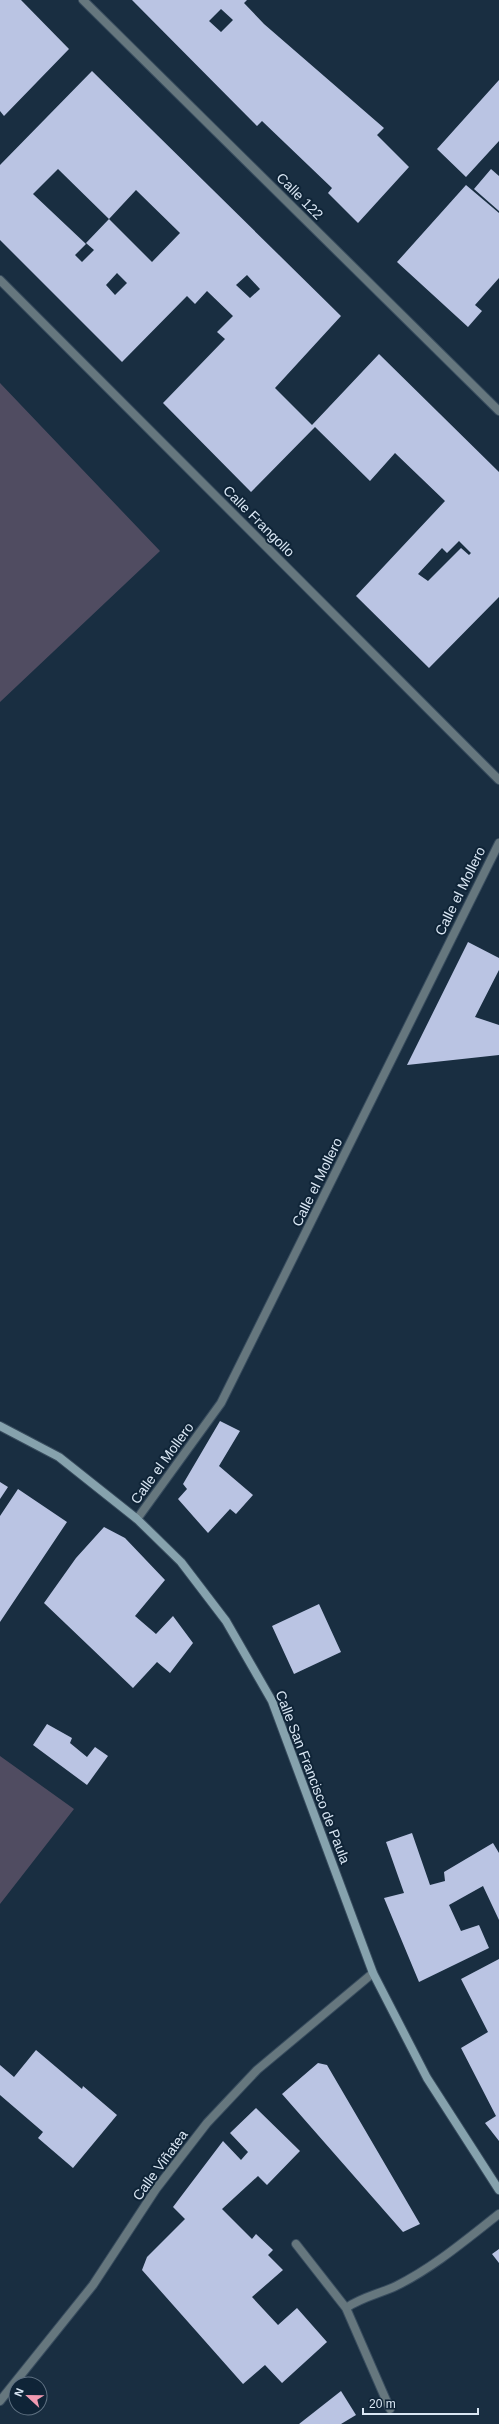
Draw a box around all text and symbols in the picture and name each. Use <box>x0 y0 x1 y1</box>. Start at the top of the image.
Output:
street label: Calle 122 <box>273 169 327 223</box>
street label: Calle Frangollo <box>220 482 298 560</box>
street label: Calle el Mollero <box>432 844 488 938</box>
street label: Calle el Mollero <box>289 1135 345 1229</box>
street label: Calle el Mollero <box>127 1419 197 1507</box>
street label: Calle San Francisco de Paula <box>272 1688 354 1866</box>
street label: Calle Viñatea <box>129 2127 191 2203</box>
north arrow <box>8 2376 48 2416</box>
text: N <box>12 2386 26 2398</box>
scale bar <box>363 2390 478 2416</box>
text: 20 m <box>369 2397 396 2411</box>

